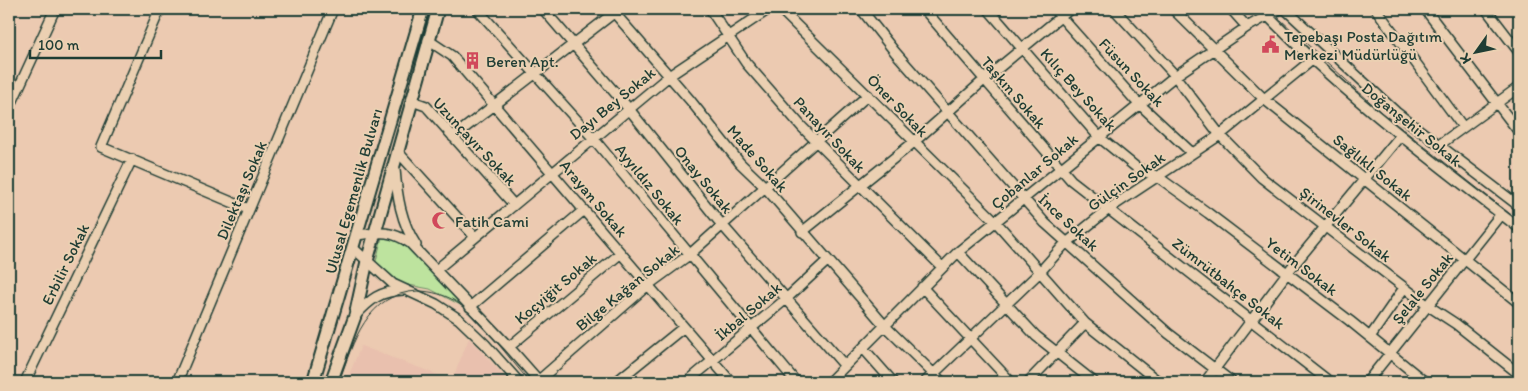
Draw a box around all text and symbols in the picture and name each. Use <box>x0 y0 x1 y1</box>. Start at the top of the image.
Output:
place label: Tepebaşı Posta Dağıtım Merkezi Müdürlüğü <box>1284 27 1443 64</box>
scale bar <box>30 28 161 60</box>
north arrow <box>1450 28 1500 78</box>
street label: Füsun Sokak <box>1095 34 1169 111</box>
public building icon: Tepebaşı Posta Dağıtım Merkezi Müdürlüğü <box>1260 35 1280 55</box>
text: 100 m <box>38 36 80 54</box>
street label: Kılıç Bey Sokak <box>1036 44 1121 135</box>
text: K <box>1455 50 1475 67</box>
building icon: Beren Apt. <box>462 51 482 71</box>
place label: Beren Apt. <box>486 52 559 71</box>
street label: Taşkın Sokak <box>977 52 1051 133</box>
street label: Dayı Bey Sokak <box>566 63 660 144</box>
street label: Öner Sokak <box>863 70 933 141</box>
street label: Doğanşehir Sokak <box>1358 78 1465 170</box>
street label: Panayır Sokak <box>790 92 870 177</box>
street label: Uzunçayır Sokak <box>429 93 521 190</box>
street label: Ulusal Egemenlik Bulvarı <box>321 106 386 276</box>
street label: Made Sokak <box>723 121 792 196</box>
street label: Çobanlar Sokak <box>987 129 1082 213</box>
street label: Sağlıklı Sokak <box>1329 130 1416 205</box>
street label: Dilektaşı Sokak <box>212 138 271 243</box>
street label: Ayyıldız Sokak <box>611 140 689 229</box>
street label: Onay Sokak <box>670 141 737 218</box>
street label: Gülçin Sokak <box>1084 147 1169 215</box>
street label: Arayan Sokak <box>556 156 631 241</box>
street label: Şirinevler Sokak <box>1296 183 1396 266</box>
street label: İnce Sokak <box>1035 190 1103 256</box>
mosque icon: Fatih Cami <box>431 211 451 231</box>
place label: Fatih Cami <box>455 212 529 231</box>
street label: Erbilir Sokak <box>38 220 94 308</box>
street label: Zümrütbahçe Sokak <box>1169 233 1289 334</box>
street label: Yetim Sokak <box>1262 233 1342 300</box>
street label: Bilge Kağan Sokak <box>572 239 683 335</box>
street label: Koçyiğit Sokak <box>511 248 601 328</box>
street label: Şelale Sokak <box>1388 248 1457 328</box>
street label: İkbal Sokak <box>711 278 785 345</box>

